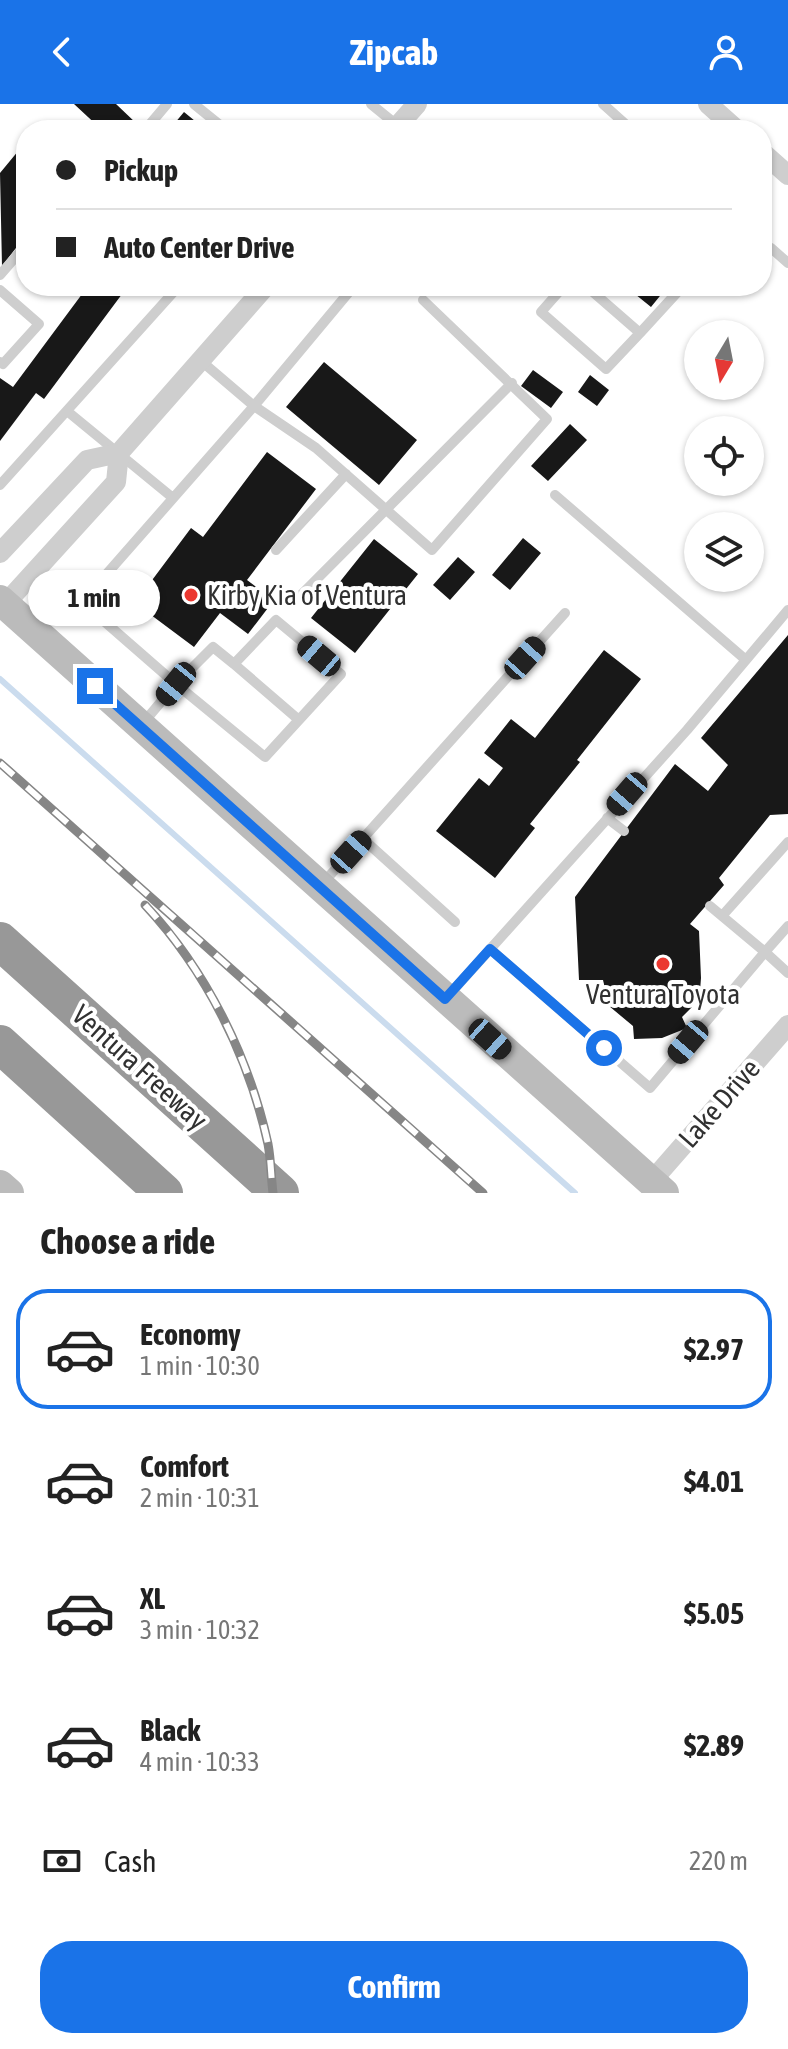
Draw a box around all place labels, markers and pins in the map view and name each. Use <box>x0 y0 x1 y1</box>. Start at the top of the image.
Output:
place label: Kirby Kia of Ventura <box>207 579 407 611</box>
marker: Kirby Kia of Ventura <box>182 586 200 604</box>
marker: Ventura Toyota <box>654 955 672 973</box>
place label: Ventura Toyota <box>586 978 740 1010</box>

